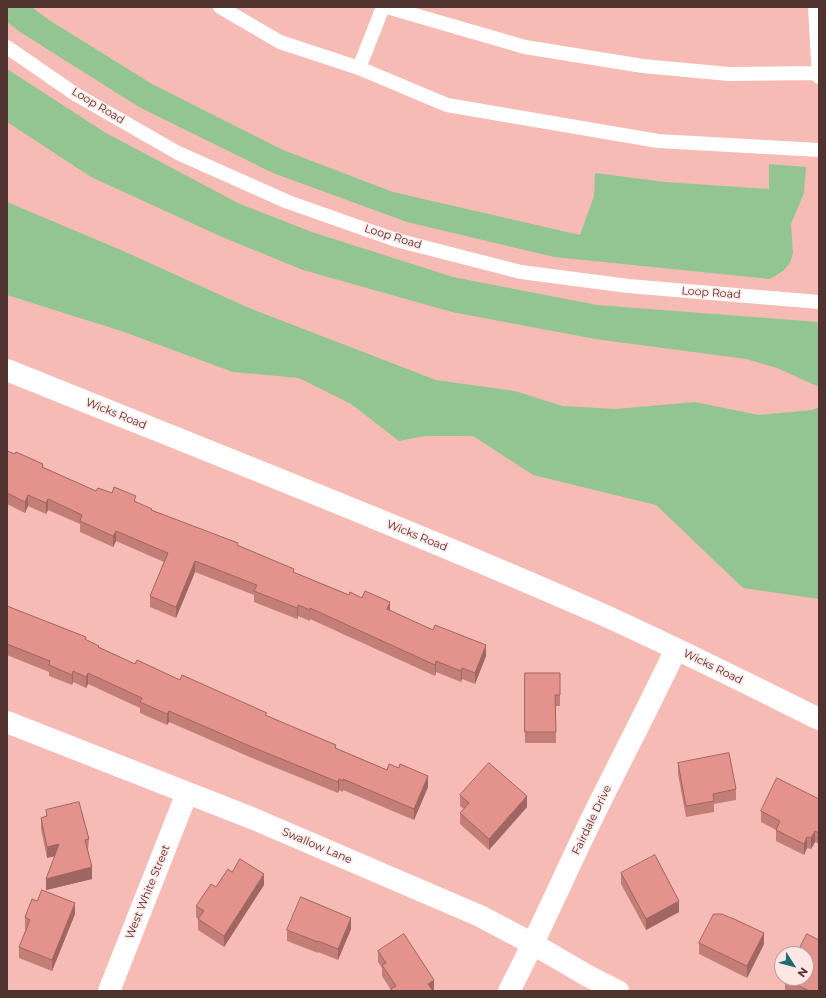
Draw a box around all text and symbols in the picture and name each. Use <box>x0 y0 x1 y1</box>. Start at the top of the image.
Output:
street label: Loop Road <box>69 85 127 127</box>
street label: Loop Road <box>363 222 423 252</box>
street label: Loop Road <box>681 284 741 302</box>
street label: Wicks Road <box>84 396 148 432</box>
street label: Wicks Road <box>385 518 449 554</box>
street label: Wicks Road <box>681 647 745 687</box>
street label: Fairdale Drive <box>569 783 615 857</box>
street label: Swallow Lane <box>280 825 354 867</box>
street label: West White Street <box>123 843 173 941</box>
north arrow <box>774 946 814 986</box>
text: N <box>795 965 811 980</box>

